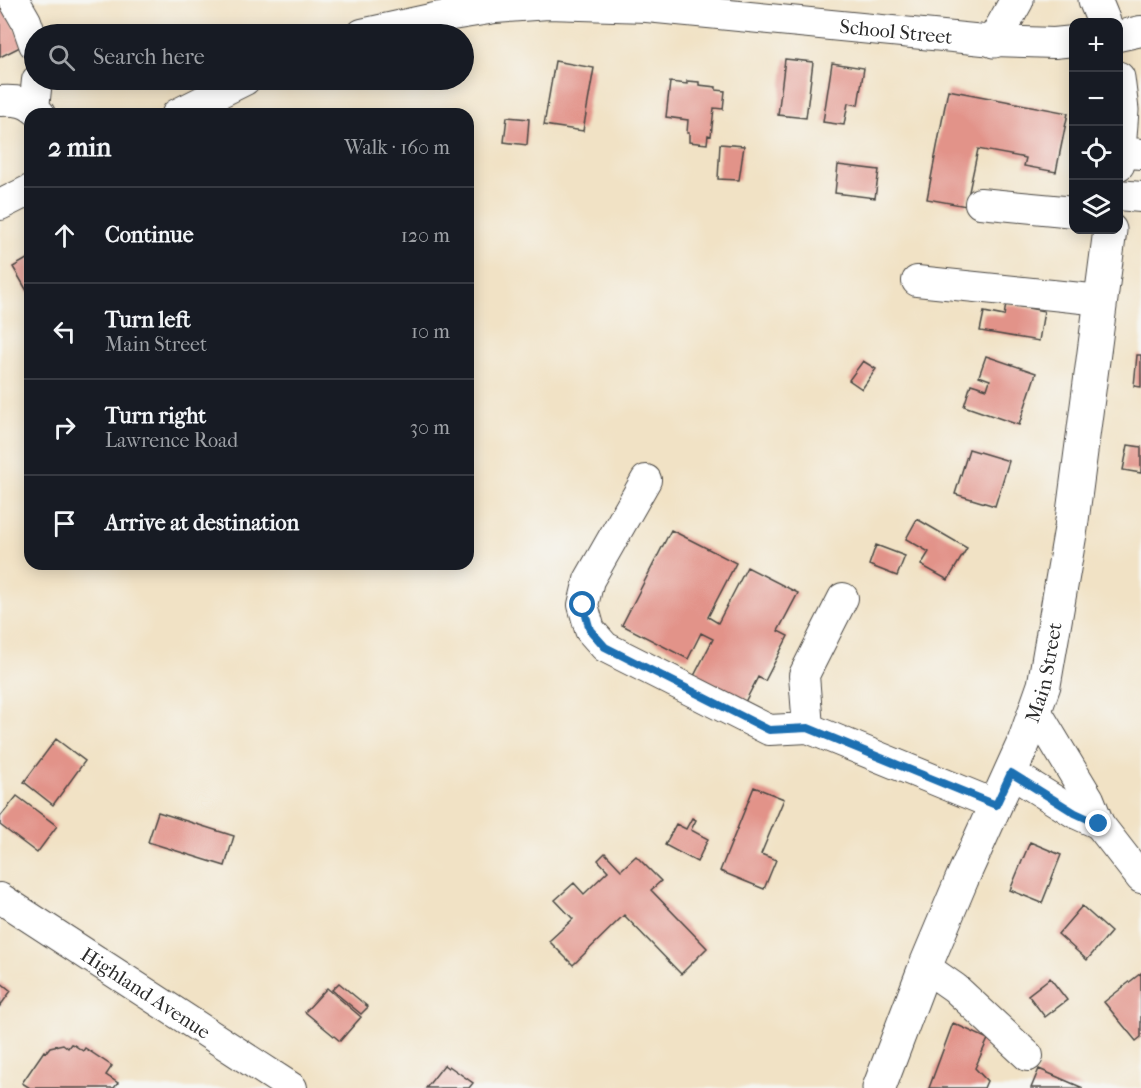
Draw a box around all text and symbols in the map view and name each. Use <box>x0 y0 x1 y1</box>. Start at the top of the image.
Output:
street label: School Street <box>839 15 953 49</box>
map controls <box>1069 18 1123 234</box>
button: + <box>1069 18 1123 72</box>
search box <box>24 24 474 90</box>
icon: search <box>45 41 78 74</box>
text: Search here <box>93 44 205 70</box>
button: − <box>1069 72 1123 126</box>
button: locate <box>1069 126 1123 180</box>
text: 2 min <box>48 132 111 163</box>
text: Walk · 160 m <box>344 136 450 159</box>
button: layers <box>1069 180 1123 234</box>
icon: ahead <box>48 219 81 252</box>
text: Continue <box>105 222 194 248</box>
text: 120 m <box>401 224 450 247</box>
text: Turn left <box>105 307 191 333</box>
icon: left <box>48 315 81 348</box>
text: 10 m <box>411 320 450 343</box>
text: Main Street <box>105 333 207 356</box>
text: Turn right <box>105 403 206 429</box>
icon: right <box>48 411 81 444</box>
text: 30 m <box>410 416 450 439</box>
text: Lawrence Road <box>105 429 238 452</box>
icon: arrive <box>48 507 81 540</box>
text: Arrive at destination <box>105 510 299 536</box>
route start <box>569 591 595 617</box>
street label: Main Street <box>1021 621 1067 726</box>
route end <box>1085 810 1111 836</box>
street label: Highland Avenue <box>77 943 215 1044</box>

